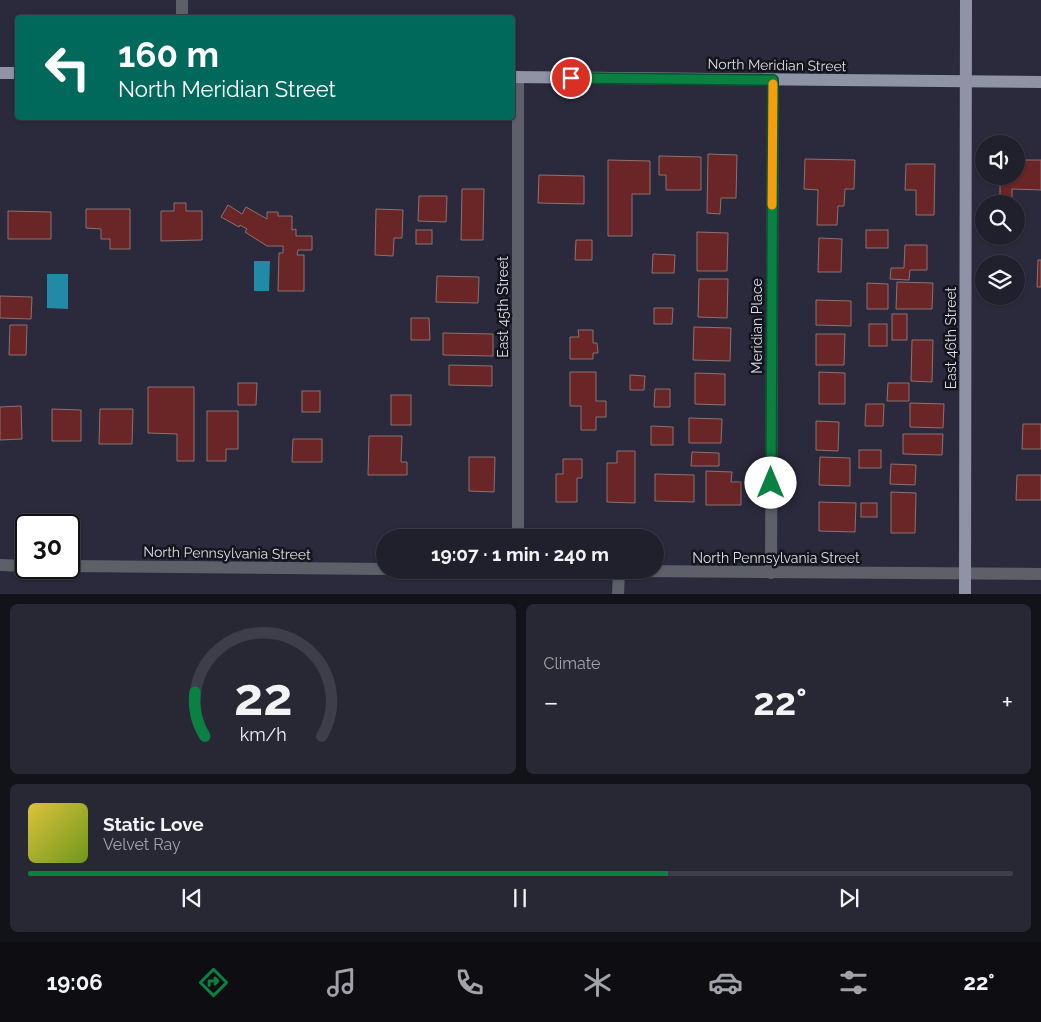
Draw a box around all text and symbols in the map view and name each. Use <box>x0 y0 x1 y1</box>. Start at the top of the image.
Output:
text: 160 m <box>118 34 219 75</box>
icon: left <box>35 35 100 100</box>
street label: North Meridian Street <box>708 56 847 74</box>
pin <box>550 57 592 99</box>
icon: arrive <box>557 64 585 92</box>
text: North Meridian Street <box>118 76 336 102</box>
map controls <box>975 135 1025 305</box>
button: sound <box>975 135 1025 185</box>
button: search <box>975 195 1025 245</box>
button: layers <box>975 255 1025 305</box>
street label: East 45th Street <box>495 256 511 358</box>
street label: Meridian Place <box>749 278 765 374</box>
street label: East 46th Street <box>943 286 959 389</box>
position arrow <box>744 456 796 508</box>
speed limit sign: 30 <box>15 514 80 579</box>
text: 19:07 · 1 min · 240 m <box>431 543 609 565</box>
street label: North Pennsylvania Street <box>143 544 311 562</box>
street label: North Pennsylvania Street <box>692 550 860 566</box>
text: Climate <box>544 654 600 673</box>
text: 22 <box>233 666 292 727</box>
text: 22° <box>753 679 807 724</box>
text: − <box>544 686 559 719</box>
text: + <box>1001 686 1013 719</box>
text: km/h <box>239 724 286 745</box>
text: Static Love <box>103 813 204 835</box>
text: Velvet Ray <box>103 835 181 854</box>
icon: previous <box>178 884 206 912</box>
icon: pause <box>506 884 534 912</box>
icon: next <box>835 884 863 912</box>
icon: directions <box>196 965 231 1000</box>
icon: music <box>324 965 359 1000</box>
icon: phone <box>452 965 487 1000</box>
icon: climate <box>580 965 615 1000</box>
icon: car <box>708 965 743 1000</box>
icon: filters <box>836 965 871 1000</box>
text: 19:06 <box>46 969 103 995</box>
text: 22° <box>964 969 994 995</box>

